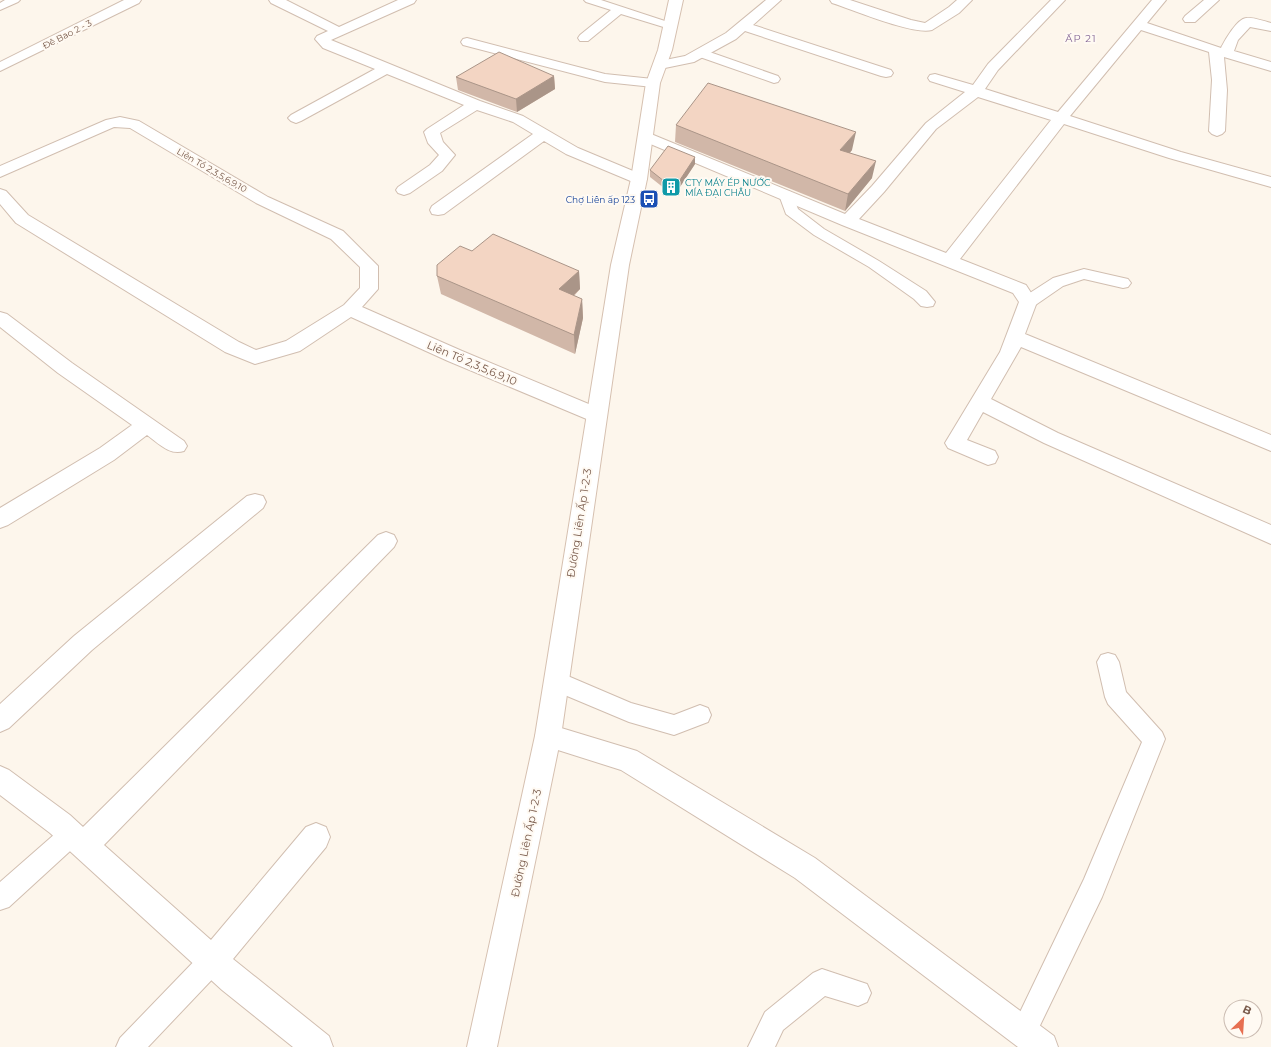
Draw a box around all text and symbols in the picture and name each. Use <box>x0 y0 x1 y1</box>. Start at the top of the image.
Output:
street label: Đê Bao 2 - 3 <box>41 17 93 51</box>
district label: ẤP 21 <box>1065 32 1097 45</box>
street label: Liên Tổ 2,3,5,6,9,10 <box>175 145 249 195</box>
building icon: CTY MÁY ÉP NƯỚC MÍA ĐẠI CHÂU <box>660 176 682 198</box>
place label: CTY MÁY ÉP NƯỚC MÍA ĐẠI CHÂU <box>685 177 771 198</box>
bus stop icon: Chợ Liên ấp 123 <box>638 188 660 210</box>
place label: Chợ Liên ấp 123 <box>566 194 635 205</box>
street label: Liên Tổ 2,3,5,6,9,10 <box>425 338 519 388</box>
street label: Đường Liên Ấp 1-2-3 <box>563 468 595 578</box>
street label: Đường Liên Ấp 1-2-3 <box>508 788 544 898</box>
north arrow <box>1223 999 1263 1039</box>
text: B <box>1240 1002 1254 1018</box>

